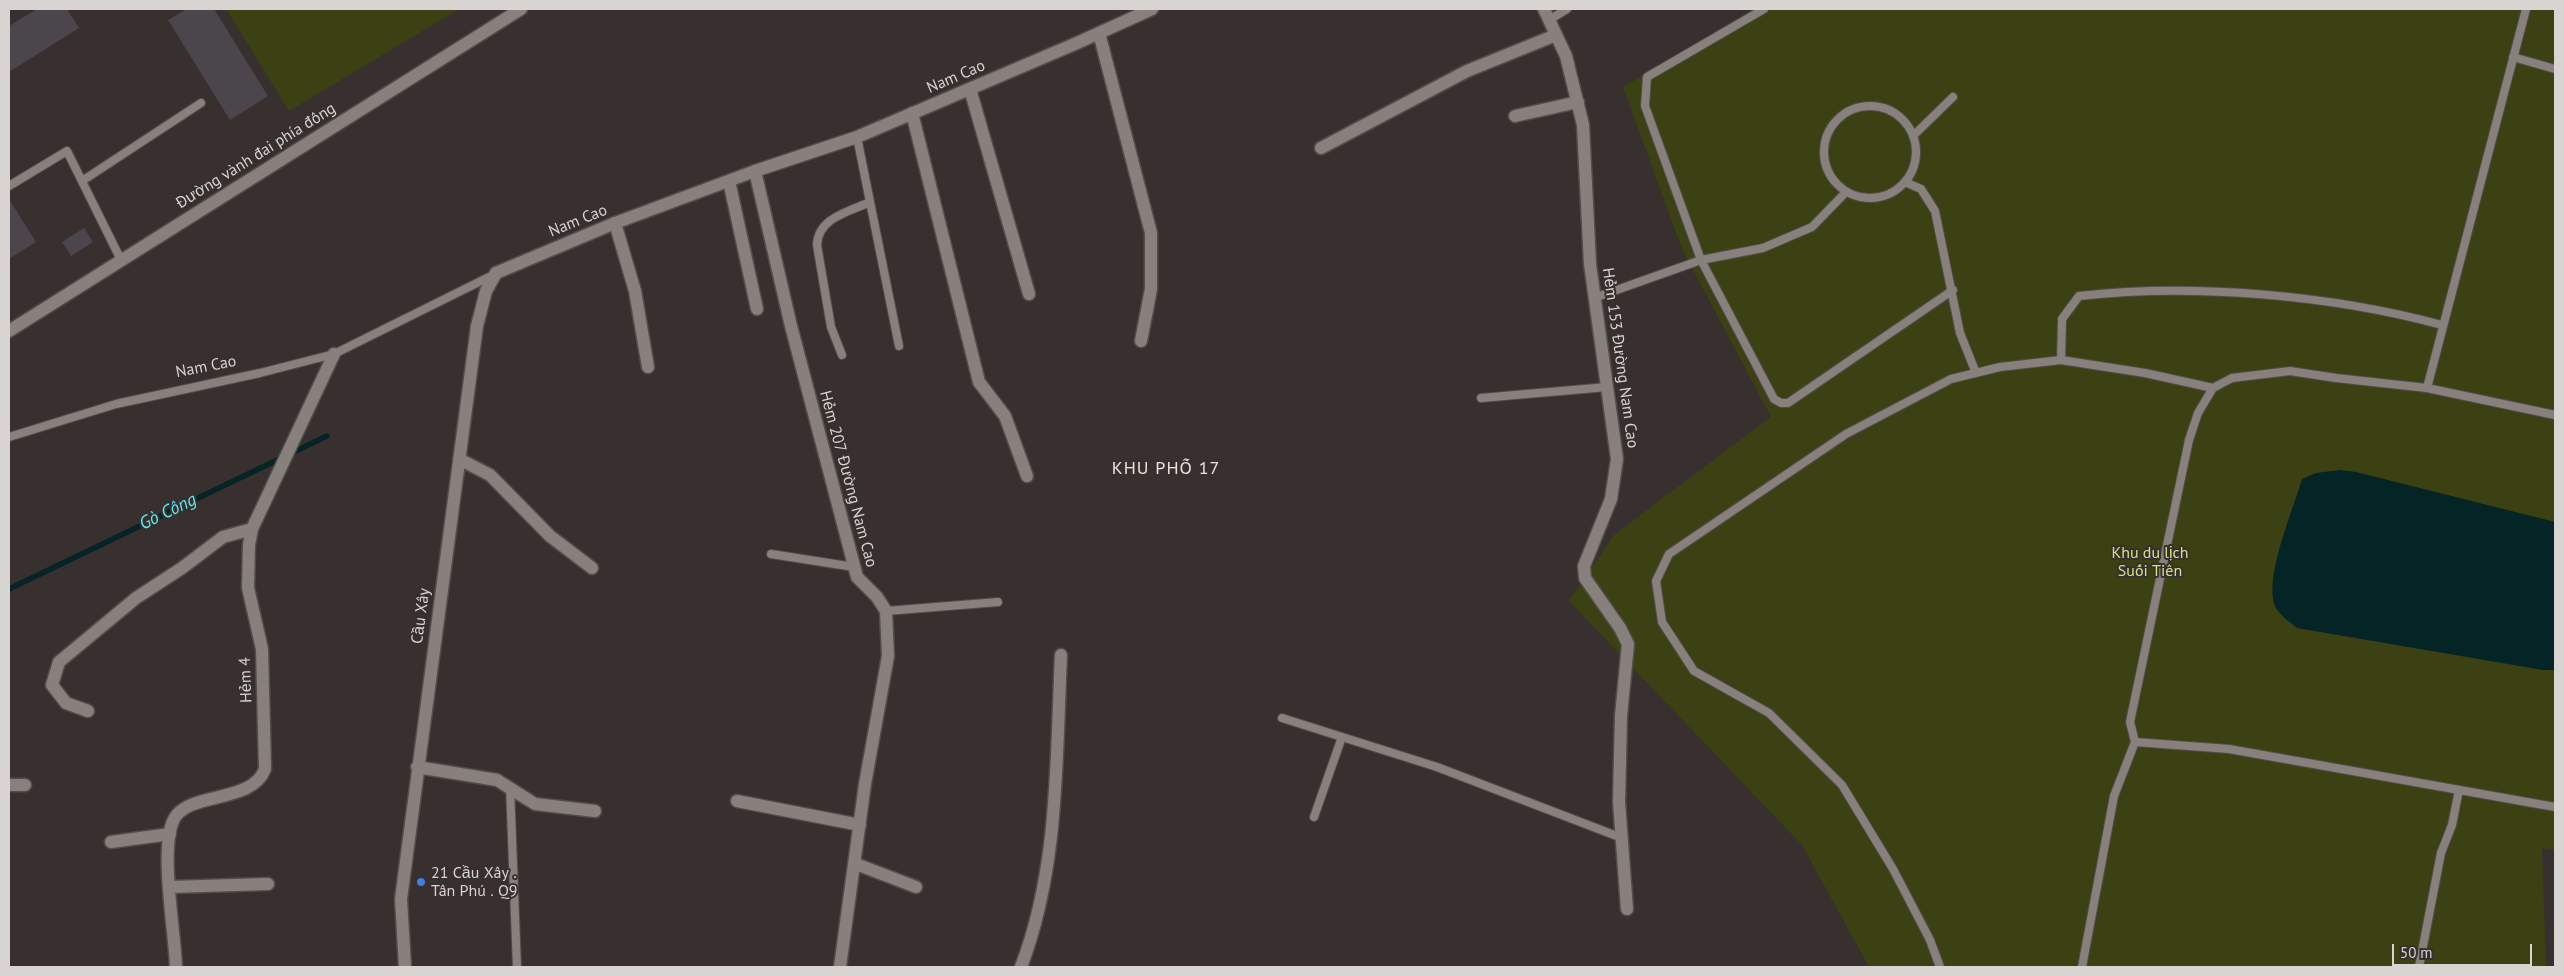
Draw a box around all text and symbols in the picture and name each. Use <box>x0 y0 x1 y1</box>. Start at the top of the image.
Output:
street label: Nam Cao <box>924 56 988 98</box>
street label: Đường vành đai phía đông <box>173 99 339 213</box>
street label: Nam Cao <box>546 201 610 241</box>
street label: Hẻm 153 Đường Nam Cao <box>1598 267 1642 449</box>
street label: Nam Cao <box>174 352 238 382</box>
street label: Hẻm 207 Đường Nam Cao <box>815 389 881 569</box>
district label: KHU PHỐ 17 <box>1110 458 1222 480</box>
water label: Gò Công <box>136 489 200 535</box>
park label: Khu du lịch Suối Tiên <box>2111 543 2189 581</box>
street label: Cầu Xây <box>408 587 434 645</box>
street label: Hẻm 4 <box>236 657 256 703</box>
place label: 21 Cầu Xây . Tân Phú . Q9 <box>431 863 518 901</box>
marker: 21 Cầu Xây . Tân Phú . Q9 <box>415 876 427 888</box>
scale bar <box>2394 934 2534 966</box>
text: 50 m <box>2400 943 2433 962</box>

